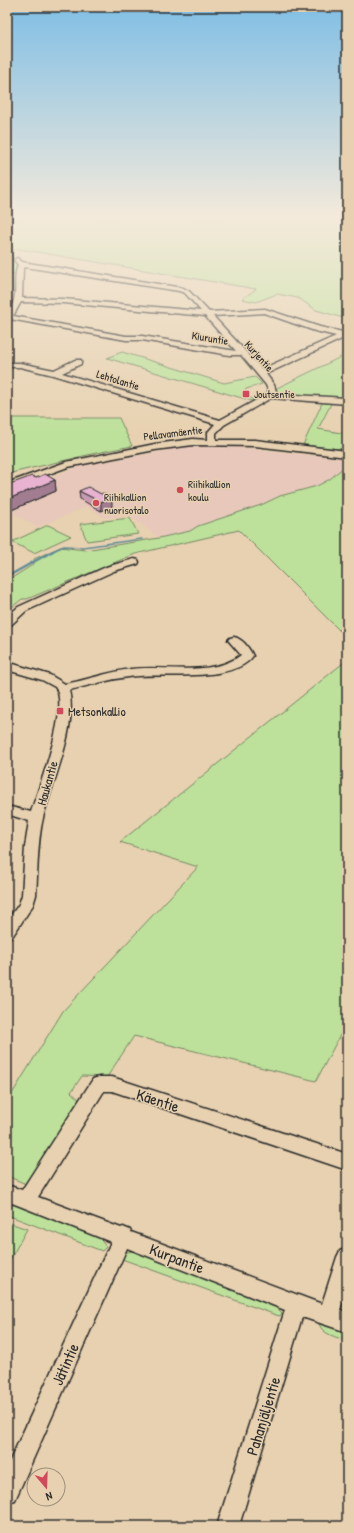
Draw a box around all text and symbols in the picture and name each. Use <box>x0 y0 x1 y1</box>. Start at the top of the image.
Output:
street label: Kiuruntie <box>191 328 230 348</box>
street label: Kurjentie <box>241 338 277 375</box>
street label: Lehtolantie <box>95 367 142 393</box>
place label: Joutsentie <box>254 387 296 401</box>
marker: Joutsentie <box>241 389 251 399</box>
street label: Pellavamäentie <box>143 422 204 444</box>
place label: Riihikallion koulu <box>188 477 231 504</box>
marker: Riihikallion koulu <box>175 485 185 495</box>
place label: Riihikallion nuorisotalo <box>104 490 149 517</box>
marker: Riihikallion nuorisotalo <box>91 498 101 508</box>
place label: Metsonkallio <box>68 702 126 720</box>
marker: Metsonkallio <box>55 706 65 716</box>
street label: Haukantie <box>32 759 62 807</box>
street label: Käentie <box>134 1083 183 1117</box>
street label: Kurpantie <box>147 1238 208 1279</box>
street label: Jätintie <box>46 1339 84 1389</box>
street label: Pahanjäljentie <box>241 1373 286 1458</box>
north arrow <box>26 1467 66 1507</box>
text: N <box>44 1489 54 1504</box>

